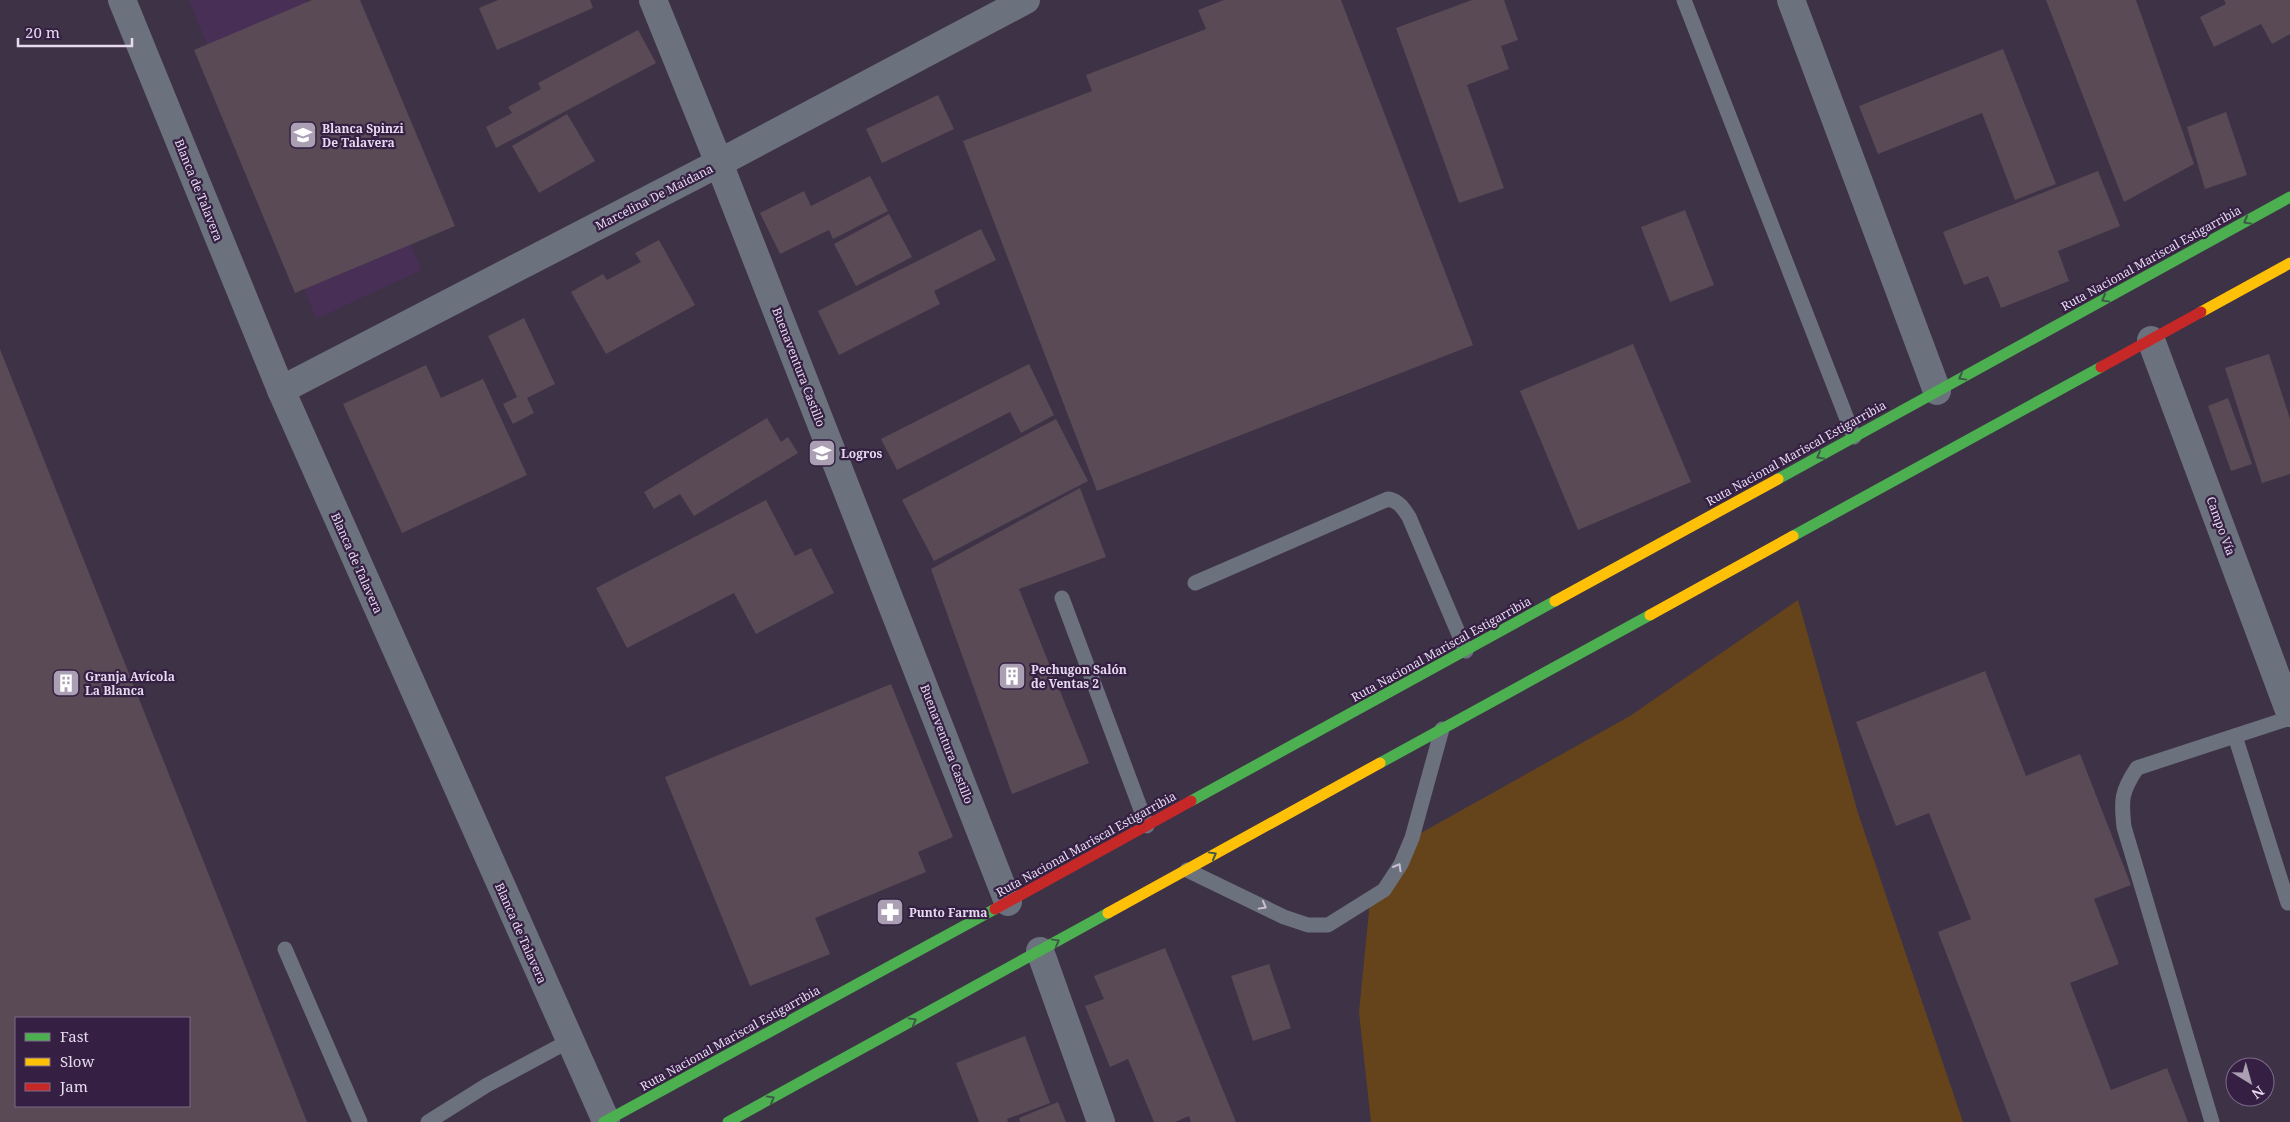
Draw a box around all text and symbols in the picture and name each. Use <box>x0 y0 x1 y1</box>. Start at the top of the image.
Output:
scale bar <box>18 15 131 47</box>
text: 20 m <box>25 22 60 42</box>
school or university icon: Blanca Spinzi De Talavera <box>288 120 318 150</box>
place label: Blanca Spinzi De Talavera <box>322 120 404 151</box>
street label: Blanca de Talavera <box>171 137 227 244</box>
street label: Marcelina De Maidana <box>592 160 716 234</box>
street label: Ruta Nacional Mariscal Estigarribia <box>2058 201 2244 315</box>
one-way arrow <box>2244 215 2253 225</box>
one-way arrow <box>2101 293 2110 303</box>
street label: Buenaventura Castillo <box>768 305 830 429</box>
one-way arrow <box>1959 371 1968 381</box>
street label: Ruta Nacional Mariscal Estigarribia <box>1703 396 1889 510</box>
school or university icon: Logros <box>807 438 837 468</box>
place label: Logros <box>841 445 883 462</box>
one-way arrow <box>1816 449 1825 459</box>
street label: Campo Vía <box>2202 494 2240 558</box>
street label: Blanca de Talavera <box>327 510 387 616</box>
street label: Ruta Nacional Mariscal Estigarribia <box>1348 592 1534 706</box>
building icon: Pechugon Salón de Ventas 2 <box>997 661 1027 691</box>
place label: Pechugon Salón de Ventas 2 <box>1031 661 1127 692</box>
building icon: Granja Avícola La Blanca <box>51 668 81 698</box>
place label: Granja Avícola La Blanca <box>85 668 175 699</box>
street label: Buenaventura Castillo <box>916 682 978 806</box>
street label: Ruta Nacional Mariscal Estigarribia <box>993 787 1179 901</box>
one-way arrow <box>1208 851 1217 861</box>
one-way arrow <box>1392 864 1402 873</box>
street label: Blanca de Talavera <box>491 880 551 986</box>
pharmacy icon: Punto Farma <box>875 897 905 927</box>
one-way arrow <box>1257 900 1266 910</box>
place label: Punto Farma <box>909 904 988 921</box>
one-way arrow <box>1051 939 1060 949</box>
street label: Ruta Nacional Mariscal Estigarribia <box>637 981 823 1095</box>
legend <box>15 1017 190 1107</box>
one-way arrow <box>908 1017 917 1027</box>
text: Fast <box>60 1026 89 1046</box>
text: Slow <box>60 1051 94 1071</box>
north arrow <box>2225 1057 2275 1107</box>
text: Jam <box>59 1076 88 1096</box>
text: N <box>2248 1082 2268 1104</box>
one-way arrow <box>766 1095 775 1105</box>

